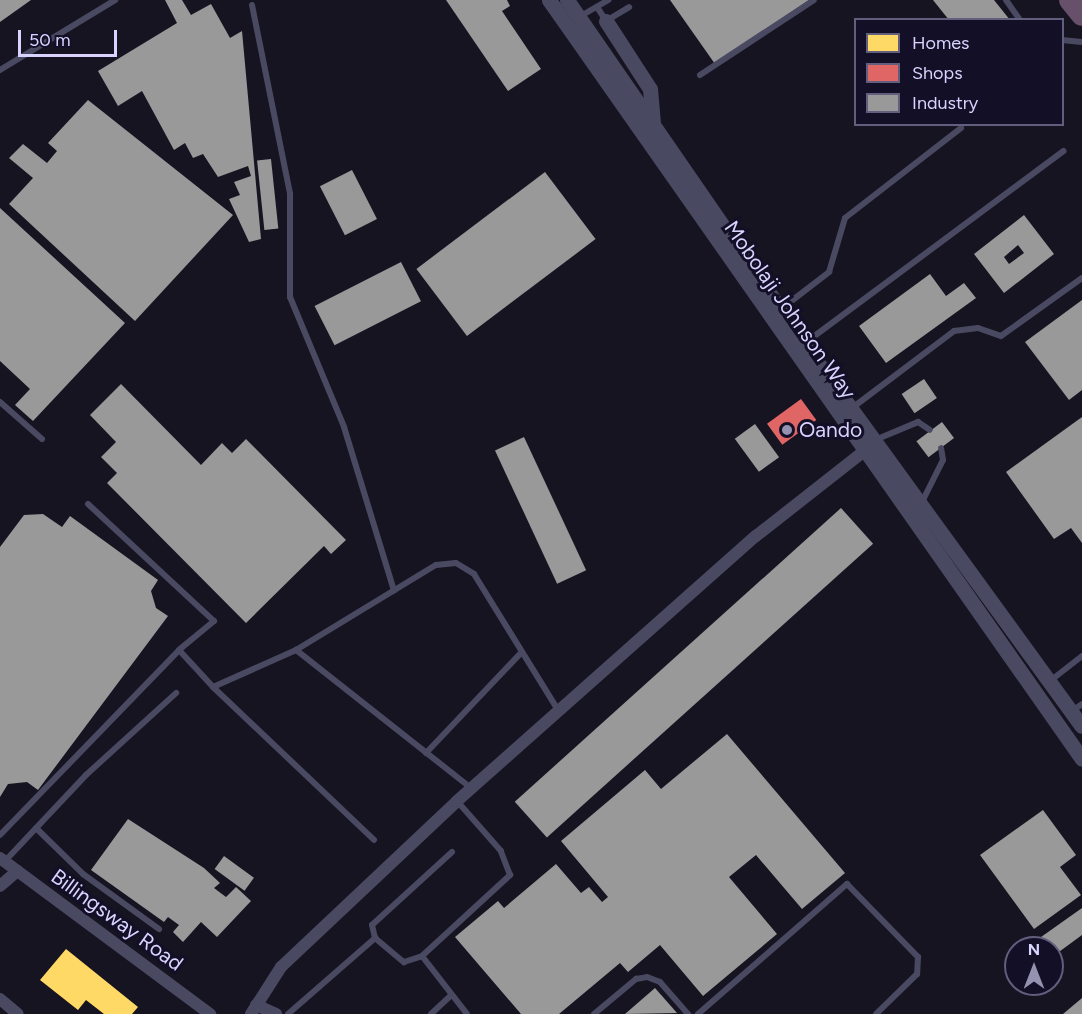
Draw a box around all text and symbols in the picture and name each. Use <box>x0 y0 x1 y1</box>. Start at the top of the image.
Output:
scale bar <box>21 18 120 56</box>
legend <box>854 18 1064 126</box>
text: 50 m <box>29 29 71 51</box>
text: Homes <box>912 32 970 54</box>
text: Shops <box>912 62 963 84</box>
text: Industry <box>912 92 978 114</box>
street label: Mobolaji Johnson Way <box>719 216 861 404</box>
place label: Oando <box>799 417 862 443</box>
marker: Oando <box>780 423 794 437</box>
street label: Billingsway Road <box>46 864 188 976</box>
north arrow <box>1004 936 1064 996</box>
text: N <box>1028 940 1040 959</box>

